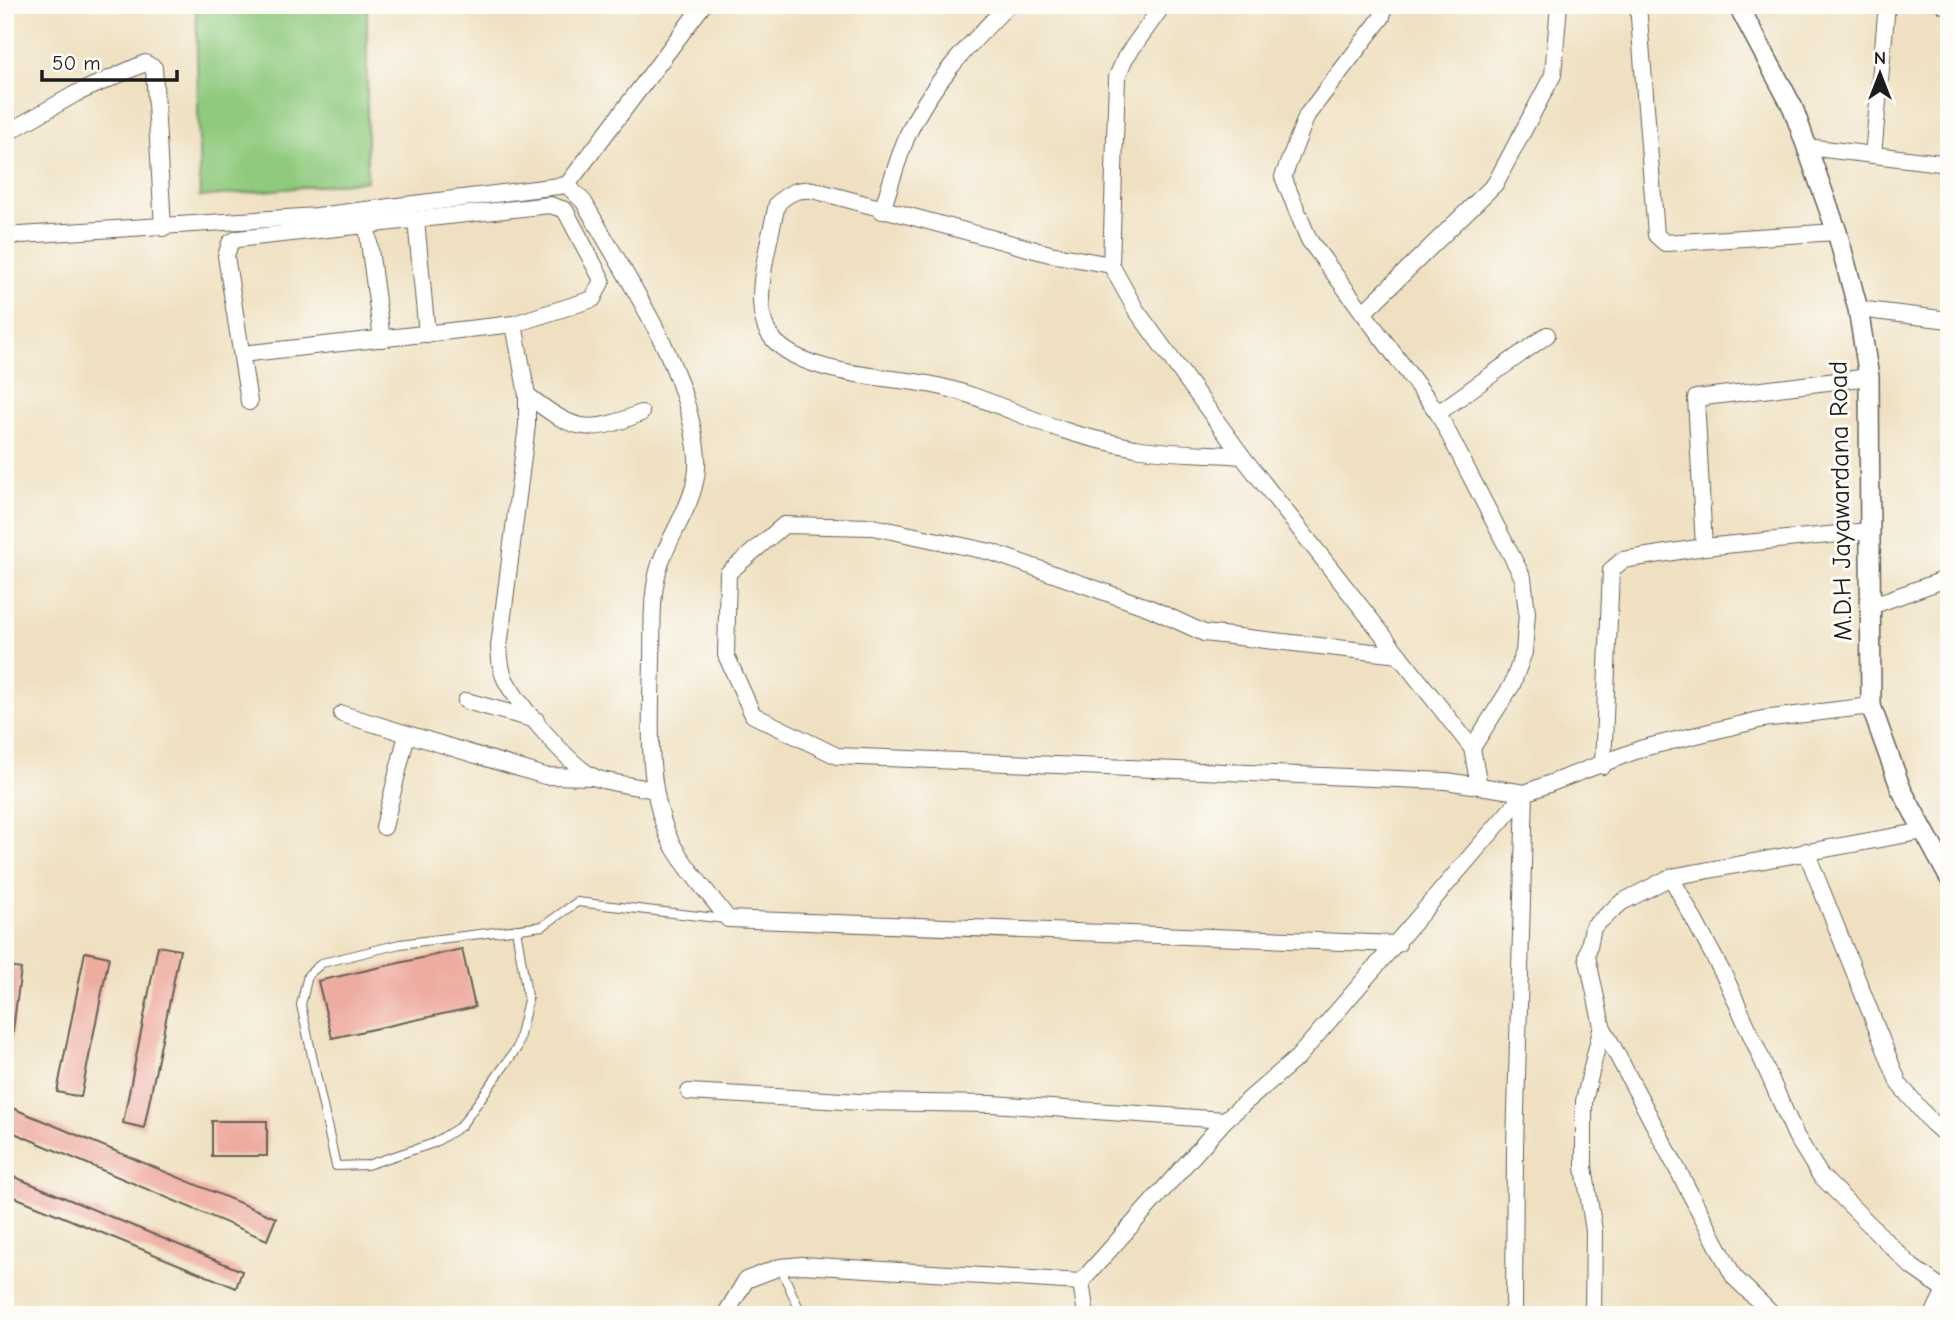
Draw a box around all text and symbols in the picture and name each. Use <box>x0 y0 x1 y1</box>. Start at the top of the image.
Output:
scale bar <box>42 38 177 82</box>
north arrow <box>1846 38 1916 108</box>
text: N <box>1874 47 1886 69</box>
text: 50 m <box>52 51 101 75</box>
street label: M.D.H Jayawardana Road <box>1824 361 1858 641</box>

